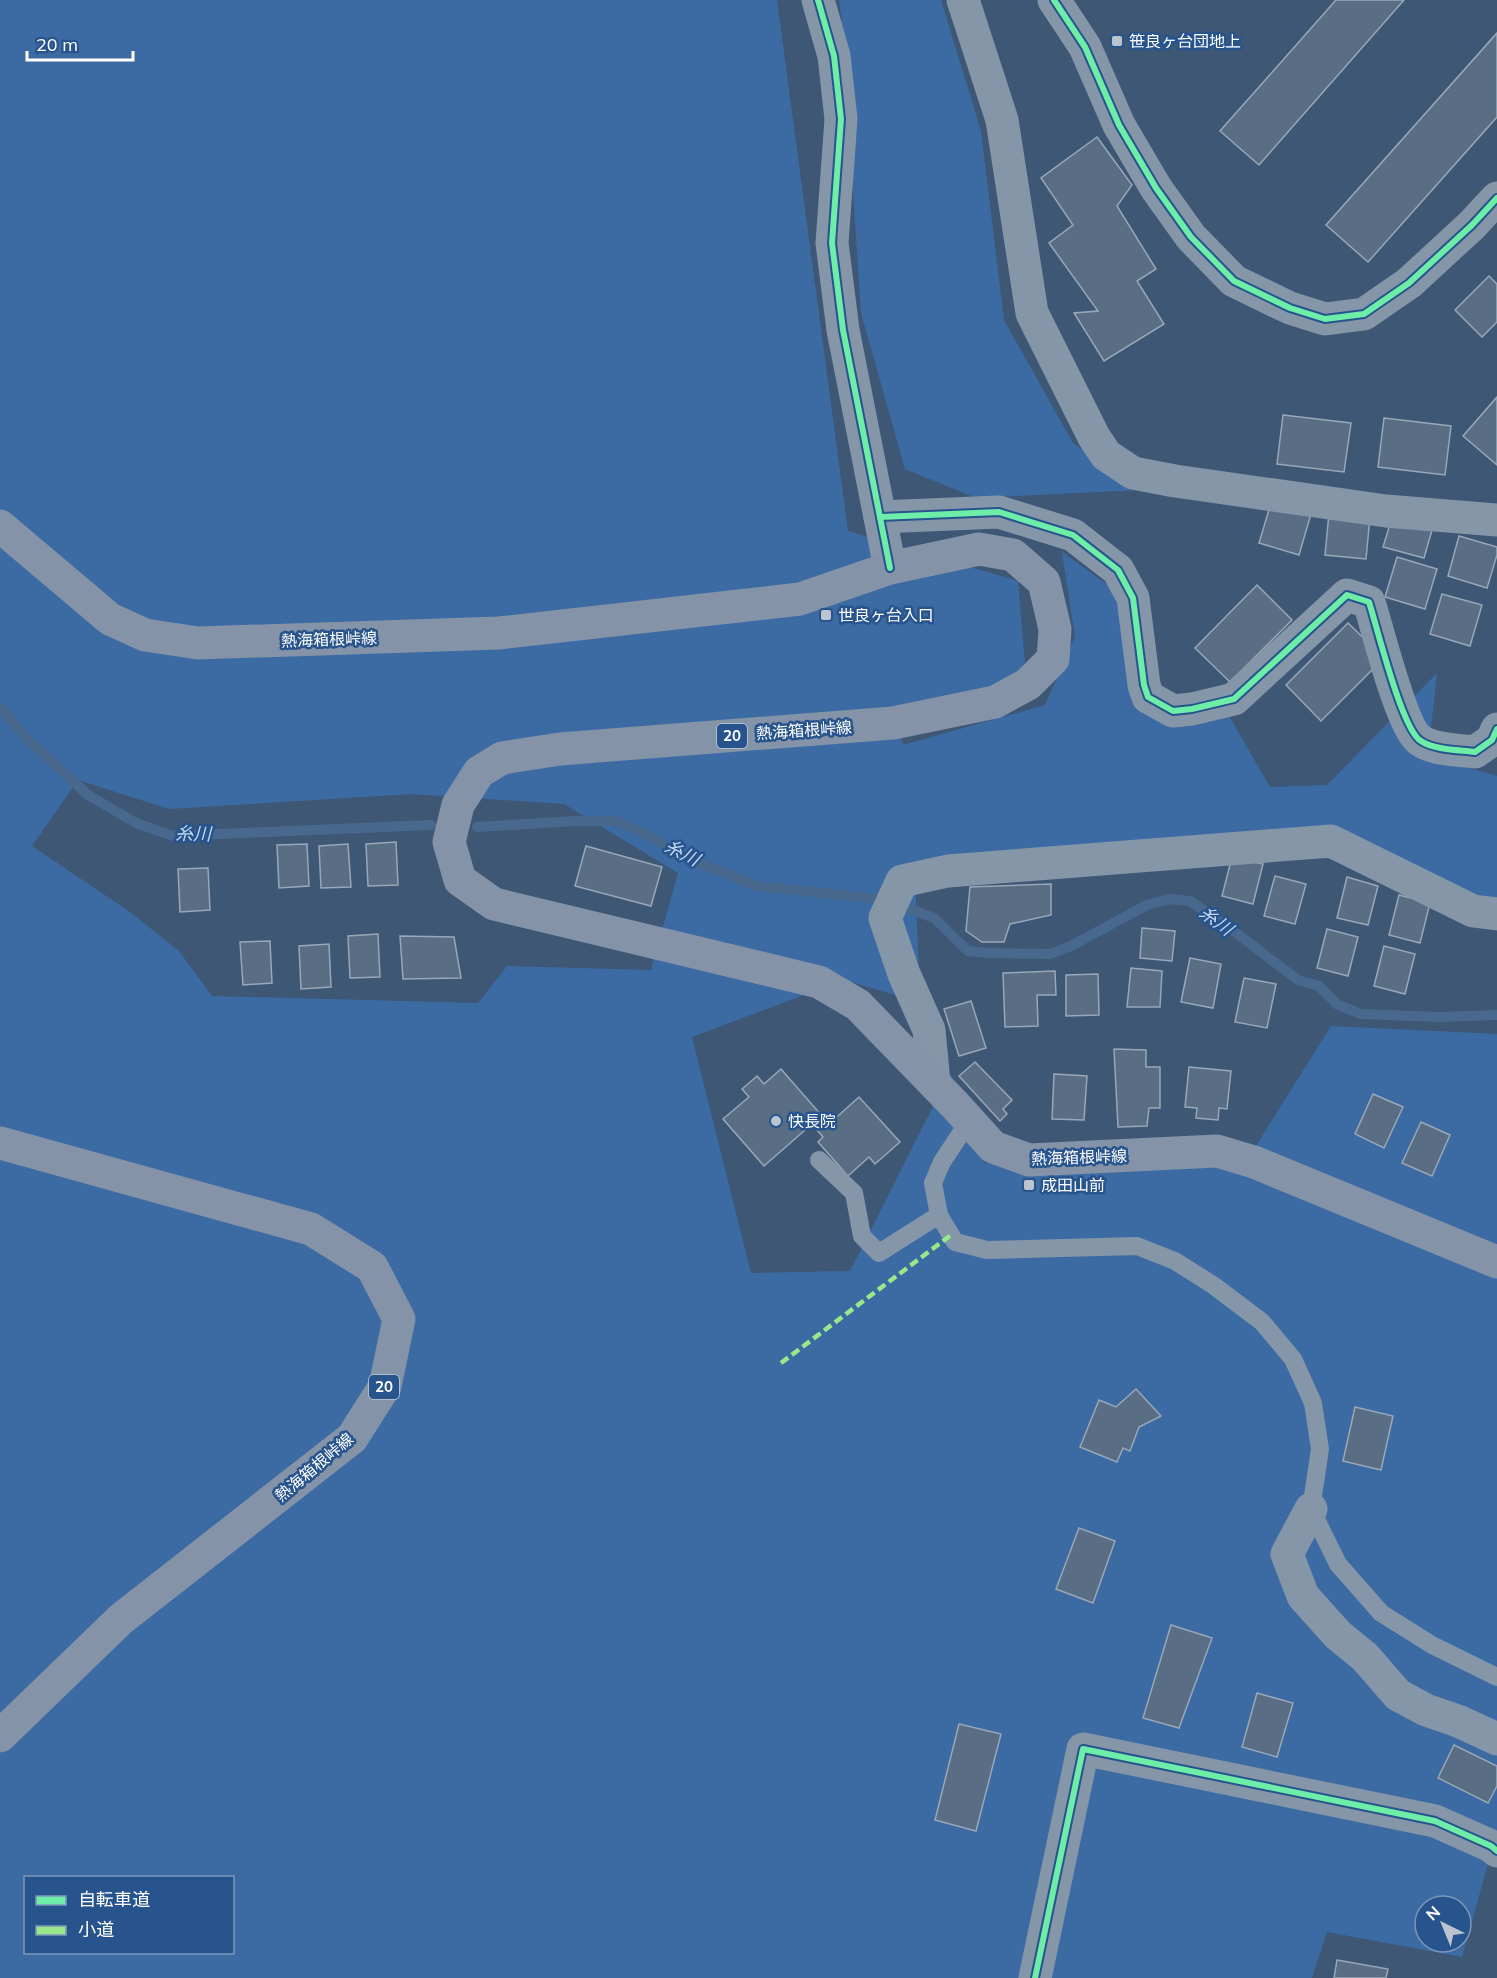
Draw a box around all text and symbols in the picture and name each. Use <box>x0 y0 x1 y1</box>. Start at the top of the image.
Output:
scale bar <box>27 24 134 62</box>
place label: 笹良ヶ台団地上 <box>1129 31 1241 51</box>
text: 20 m <box>36 33 78 56</box>
marker: 笹良ヶ台団地上 <box>1110 34 1124 48</box>
place label: 世良ヶ台入口 <box>838 605 934 625</box>
marker: 世良ヶ台入口 <box>819 608 833 622</box>
street label: 熱海箱根峠線 <box>281 627 377 651</box>
street label: 熱海箱根峠線 <box>755 717 853 743</box>
road number: 20 <box>717 724 747 748</box>
water label: 糸川 <box>175 822 213 845</box>
water label: 糸川 <box>661 834 705 872</box>
water label: 糸川 <box>1195 901 1239 942</box>
place label: 快長院 <box>788 1111 836 1131</box>
marker: 快長院 <box>769 1114 783 1128</box>
street label: 熱海箱根峠線 <box>1031 1145 1127 1169</box>
place label: 成田山前 <box>1041 1175 1105 1195</box>
marker: 成田山前 <box>1022 1178 1036 1192</box>
road number: 20 <box>369 1375 399 1399</box>
street label: 熱海箱根峠線 <box>271 1428 357 1506</box>
legend <box>24 1876 234 1954</box>
text: 自転車道 <box>78 1888 150 1911</box>
north arrow <box>1413 1894 1473 1954</box>
text: N <box>1422 1902 1444 1924</box>
text: 小道 <box>78 1918 114 1941</box>

